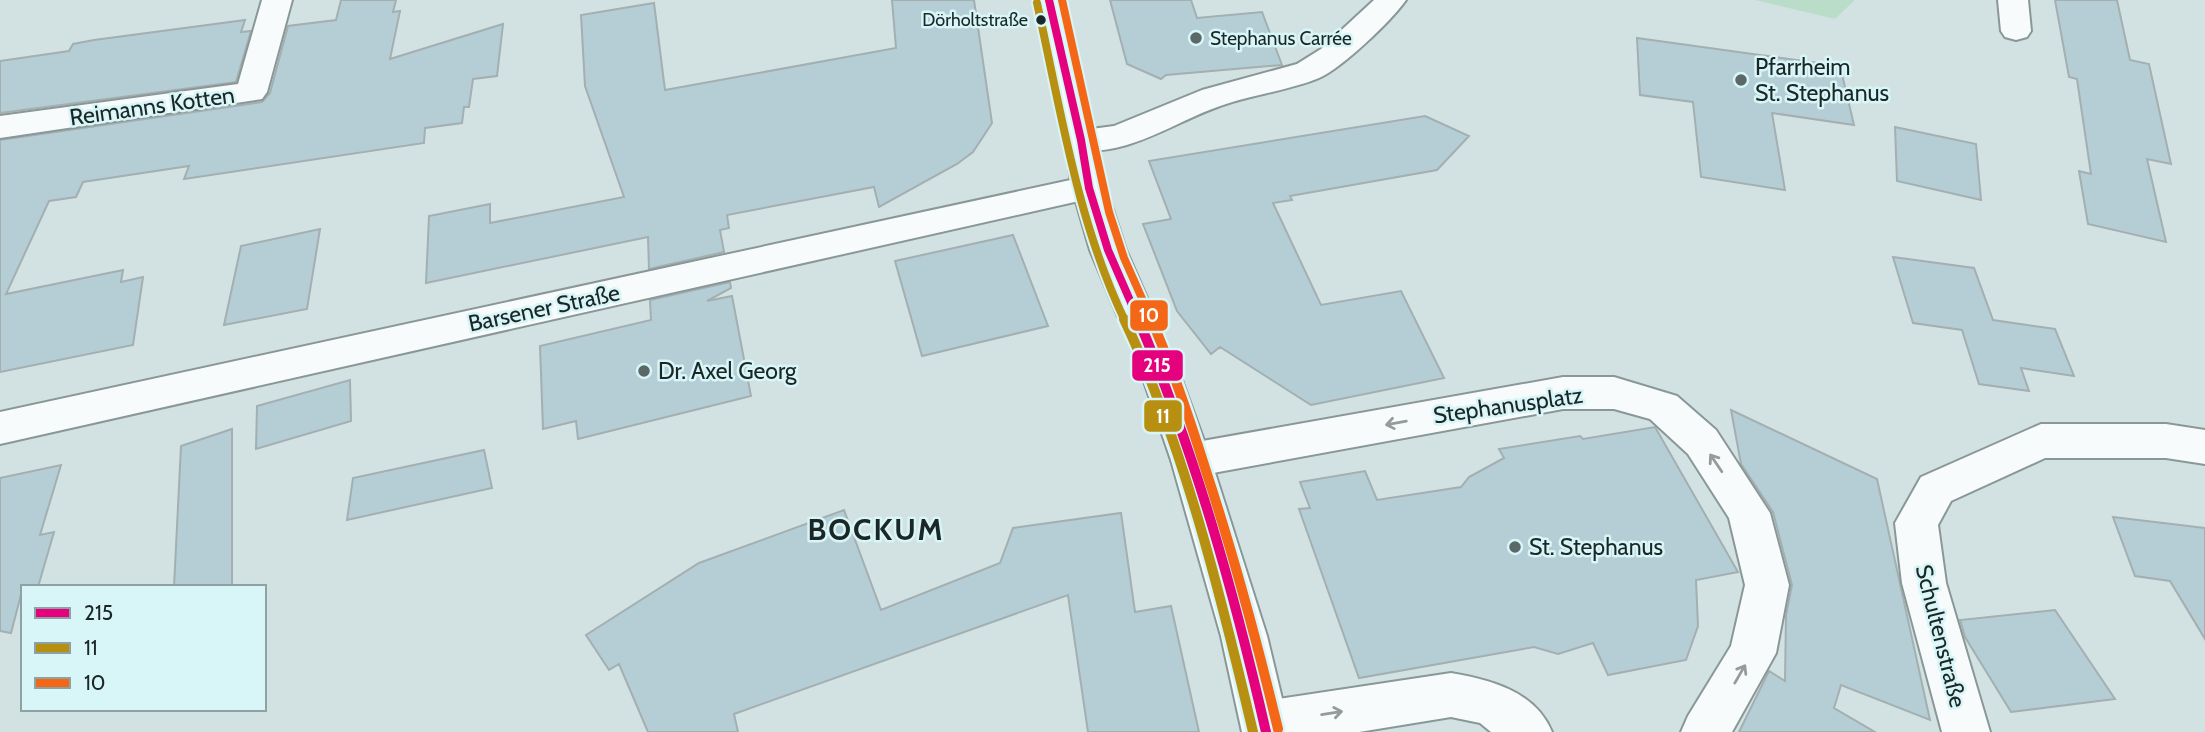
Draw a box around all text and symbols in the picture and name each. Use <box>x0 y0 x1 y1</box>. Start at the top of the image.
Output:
place label: Dörholtstraße <box>922 9 1028 31</box>
marker: Dörholtstraße <box>1034 13 1048 27</box>
place label: Stephanus Carrée <box>1210 27 1352 50</box>
marker: Stephanus Carrée <box>1188 30 1204 46</box>
place label: Pfarrheim St. Stephanus <box>1755 53 1889 107</box>
marker: Pfarrheim St. Stephanus <box>1733 72 1749 88</box>
street label: Reimanns Kotten <box>68 81 236 131</box>
street label: Barsener Straße <box>466 278 623 338</box>
line badge: 10 <box>1129 299 1169 332</box>
text: 10 <box>1139 304 1159 327</box>
line badge: 215 <box>1131 349 1184 382</box>
text: 215 <box>1143 354 1171 377</box>
place label: Dr. Axel Georg <box>658 357 797 385</box>
marker: Dr. Axel Georg <box>636 363 652 379</box>
street label: Stephanusplatz <box>1431 381 1585 429</box>
line badge: 11 <box>1143 399 1183 433</box>
text: 11 <box>1156 405 1170 428</box>
one-way arrow <box>1385 417 1408 430</box>
one-way arrow <box>1709 454 1723 473</box>
district label: BOCKUM <box>808 511 944 548</box>
place label: St. Stephanus <box>1529 533 1663 561</box>
marker: St. Stephanus <box>1507 539 1523 555</box>
street label: Schultenstraße <box>1910 562 1972 711</box>
legend <box>21 585 266 711</box>
text: 215 <box>84 600 113 625</box>
text: 11 <box>84 635 98 660</box>
one-way arrow <box>1734 664 1748 684</box>
text: 10 <box>84 670 106 695</box>
one-way arrow <box>1320 707 1343 720</box>

